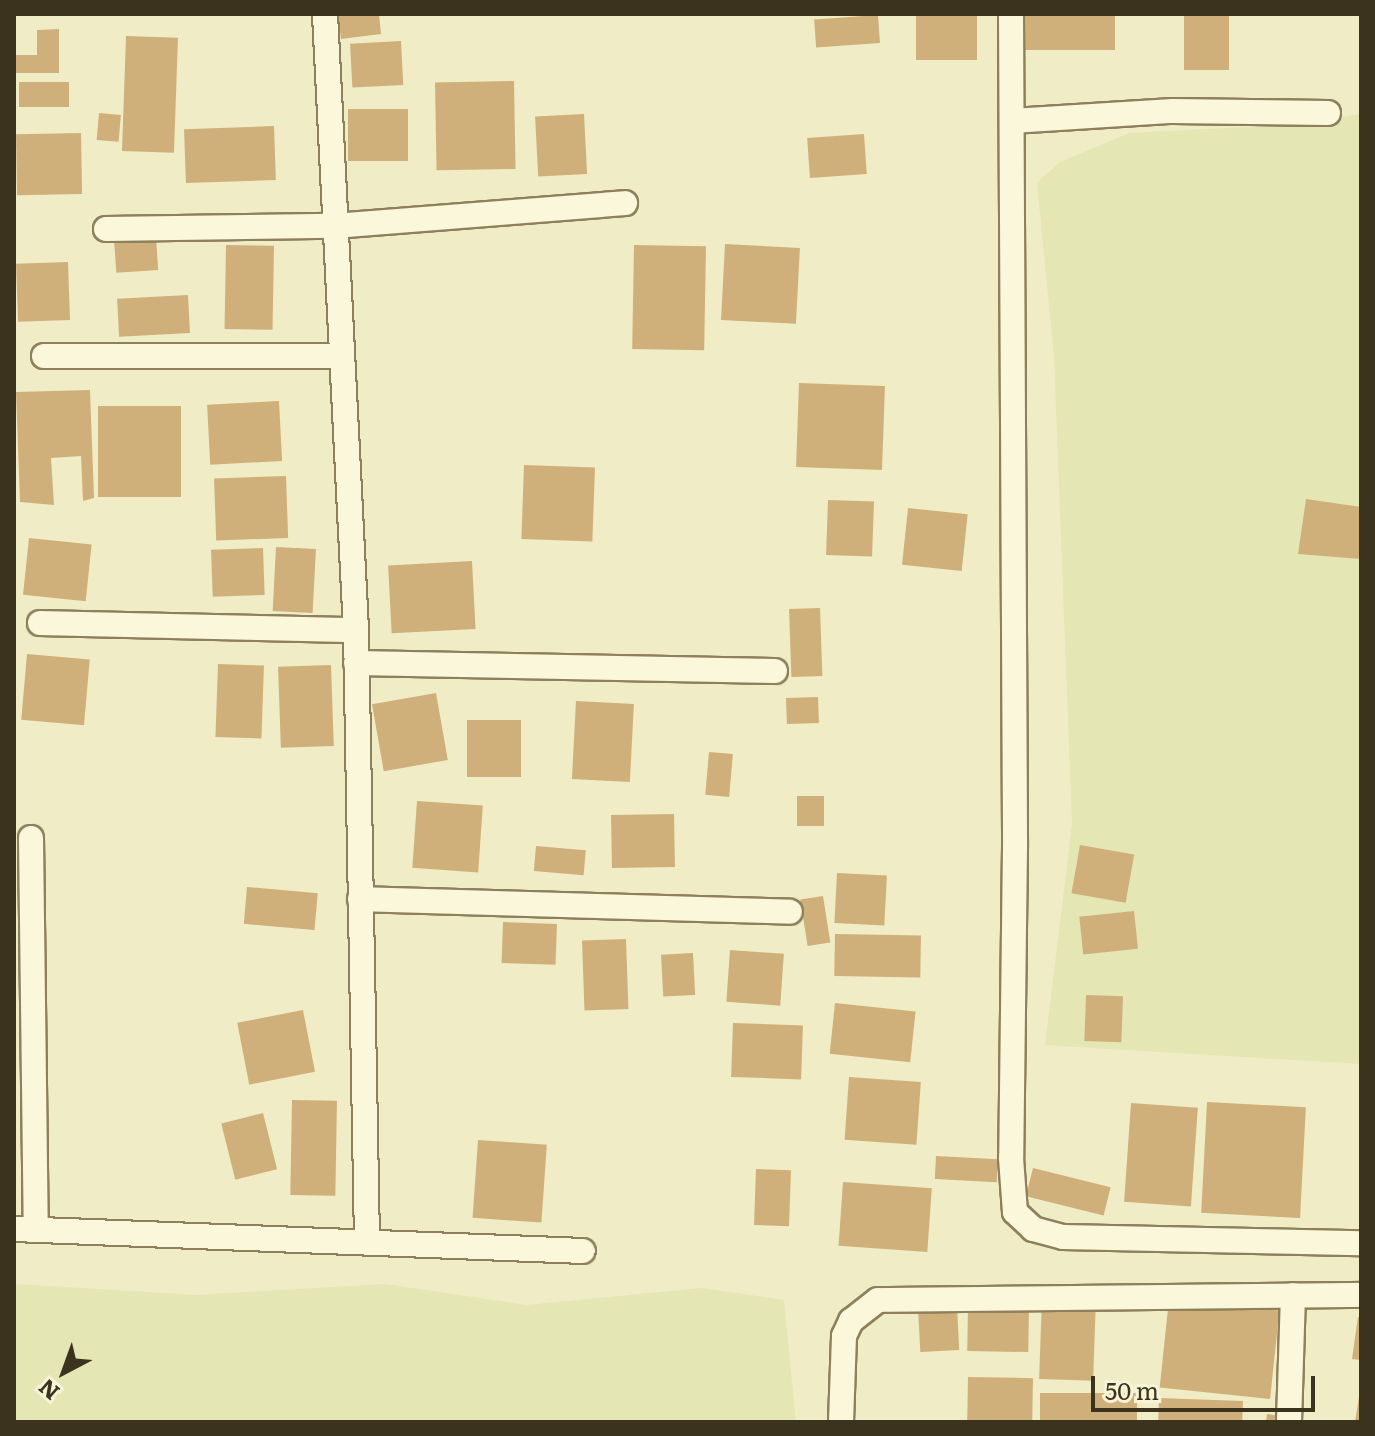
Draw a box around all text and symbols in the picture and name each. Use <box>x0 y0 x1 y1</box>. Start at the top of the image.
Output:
north arrow <box>24 1332 104 1412</box>
scale bar <box>1095 1360 1319 1410</box>
text: N <box>30 1372 66 1409</box>
text: 50 m <box>1105 1372 1159 1407</box>

